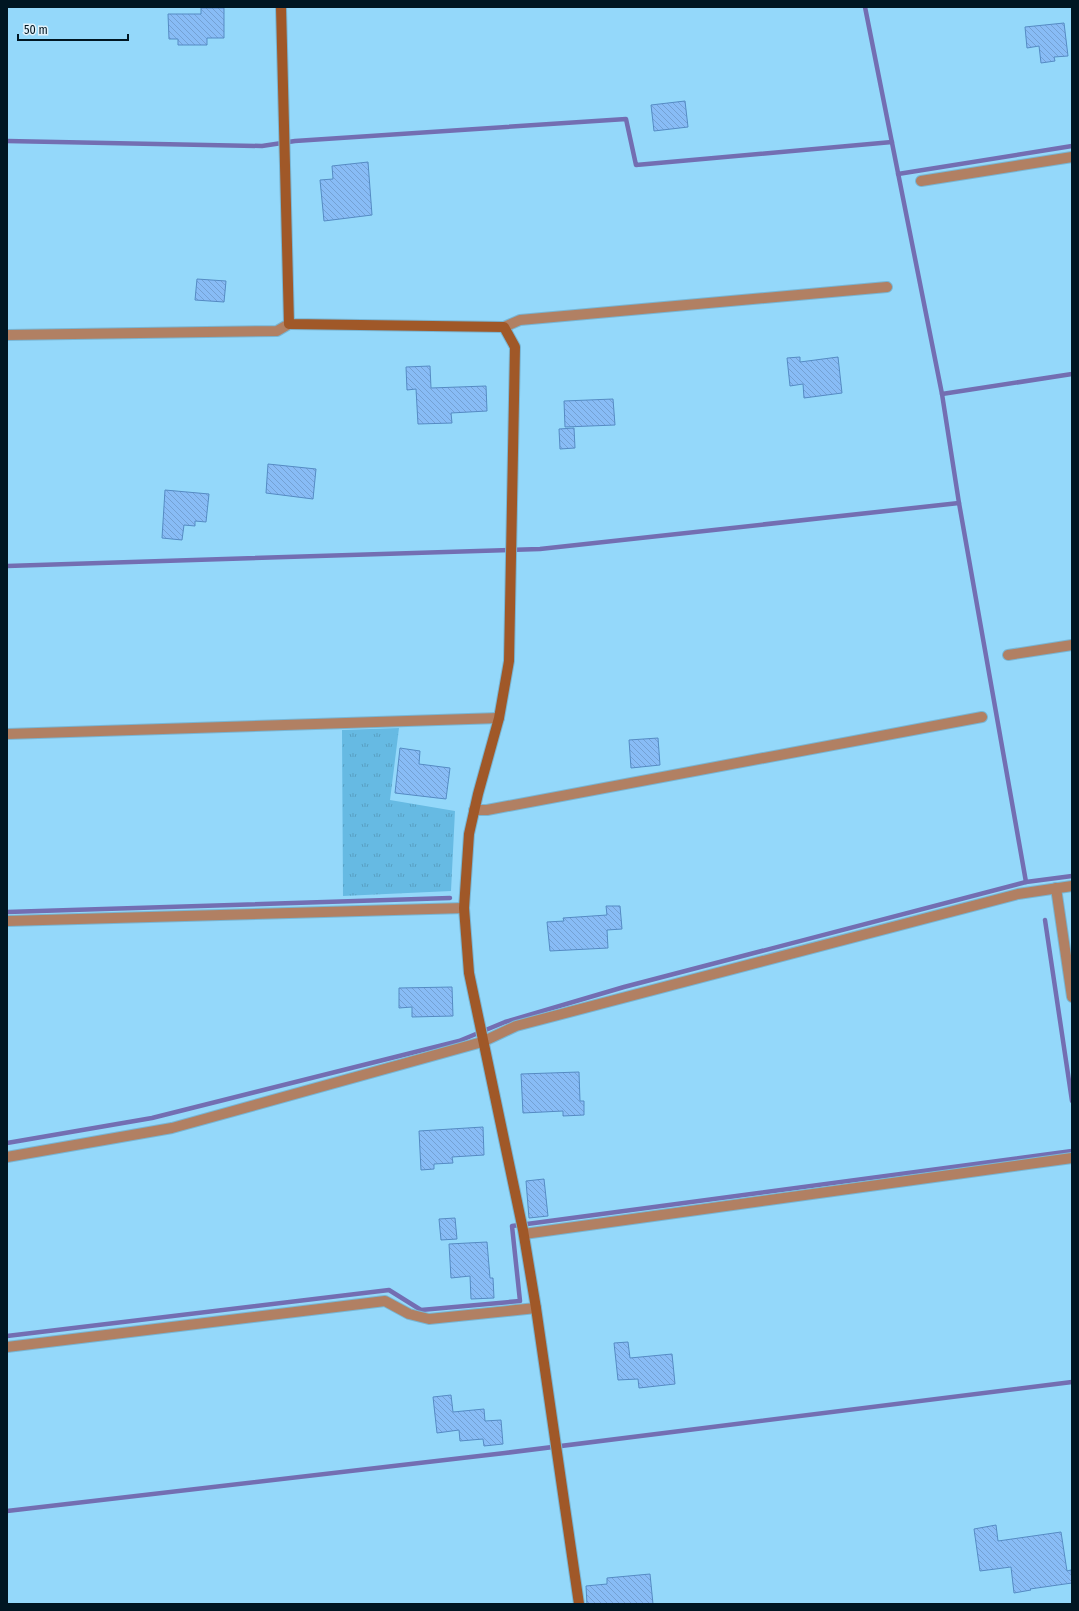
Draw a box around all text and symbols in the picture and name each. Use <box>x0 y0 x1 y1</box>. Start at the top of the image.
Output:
scale bar <box>18 16 128 42</box>
text: 50 m <box>24 23 48 37</box>

